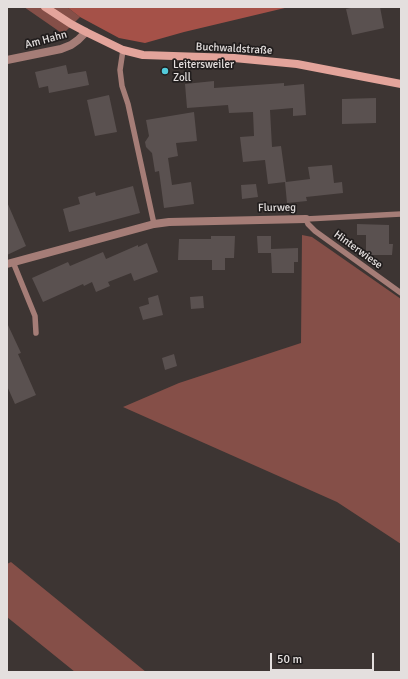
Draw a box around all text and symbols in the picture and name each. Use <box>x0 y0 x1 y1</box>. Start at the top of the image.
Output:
street label: Am Hahn <box>24 28 68 52</box>
street label: Buchwaldstraße <box>195 40 273 58</box>
place label: Leitersweiler Zoll <box>173 58 234 84</box>
marker: Leitersweiler Zoll <box>160 66 170 76</box>
street label: Flurweg <box>258 201 296 215</box>
street label: Hinterwiese <box>331 228 385 272</box>
scale bar <box>272 645 376 671</box>
text: 50 m <box>277 652 302 667</box>

